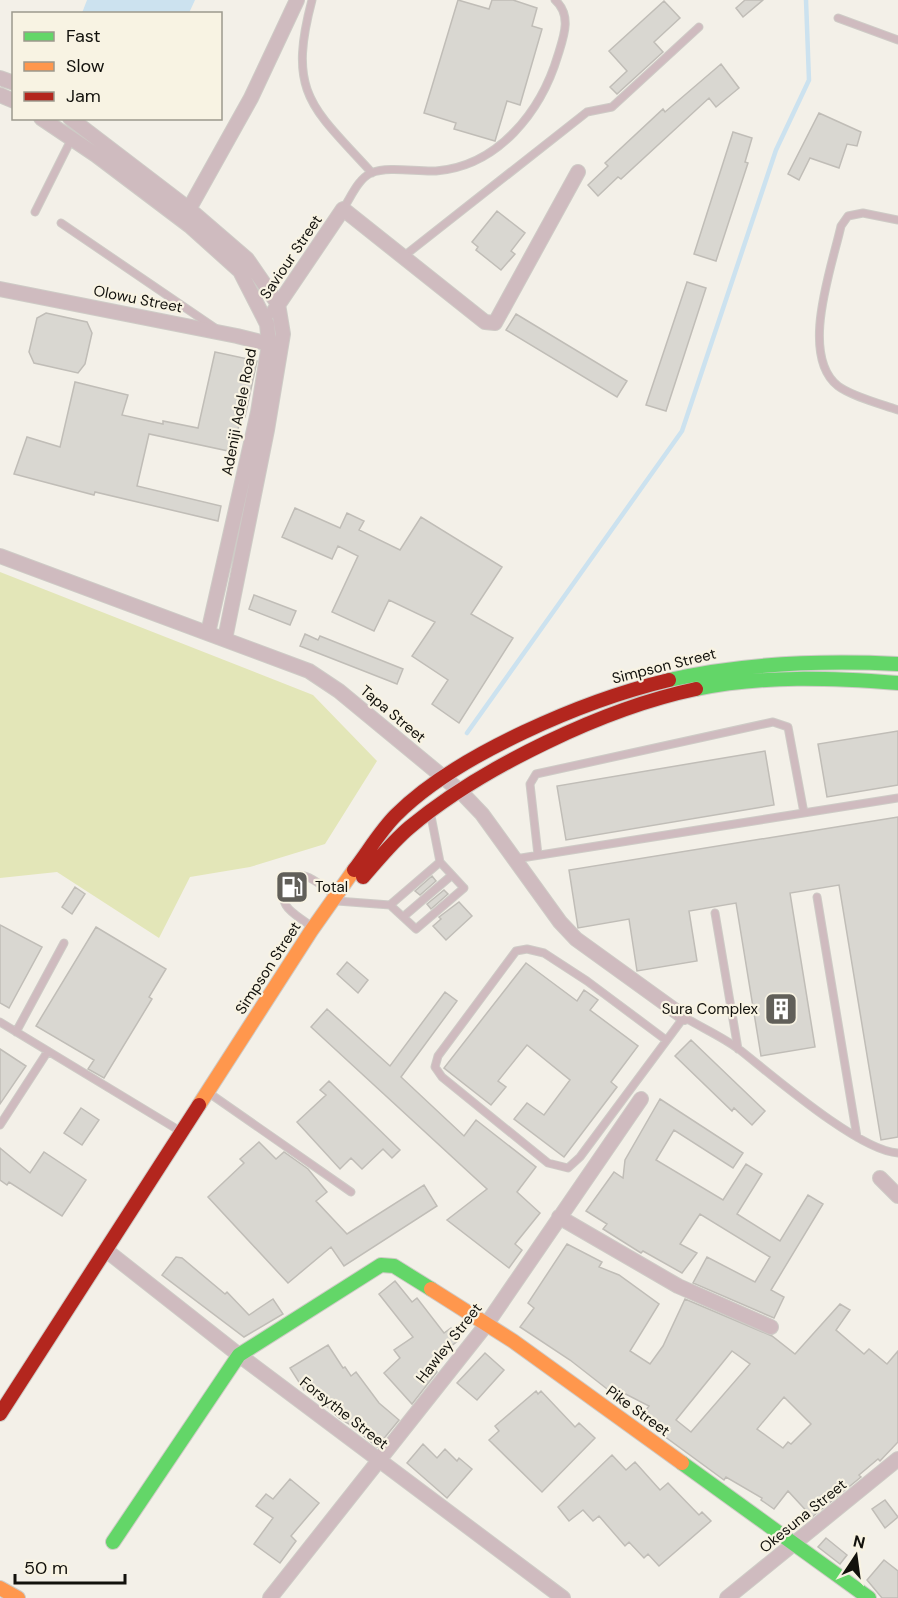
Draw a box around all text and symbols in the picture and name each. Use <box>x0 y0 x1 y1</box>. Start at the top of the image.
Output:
legend <box>12 12 222 120</box>
text: Fast <box>66 24 101 48</box>
text: Slow <box>66 54 105 78</box>
text: Jam <box>66 84 101 108</box>
street label: Saviour Street <box>255 211 327 303</box>
street label: Olowu Street <box>92 281 184 317</box>
street label: Adeniji Adele Road <box>217 347 261 477</box>
street label: Simpson Street <box>610 643 718 689</box>
street label: Tapa Street <box>356 681 430 747</box>
fuel station icon: Total <box>274 869 310 905</box>
place label: Total <box>315 877 348 897</box>
street label: Simpson Street <box>231 918 305 1018</box>
building icon: Sura Complex <box>763 991 799 1027</box>
place label: Sura Complex <box>662 999 759 1019</box>
street label: Hawley Street <box>412 1299 487 1387</box>
street label: Forsythe Street <box>296 1372 392 1454</box>
street label: Pike Street <box>602 1381 674 1441</box>
street label: Okesuna Street <box>755 1475 851 1557</box>
north arrow <box>826 1526 886 1586</box>
text: N <box>851 1530 867 1553</box>
scale bar <box>15 1547 124 1585</box>
text: 50 m <box>24 1556 68 1580</box>

